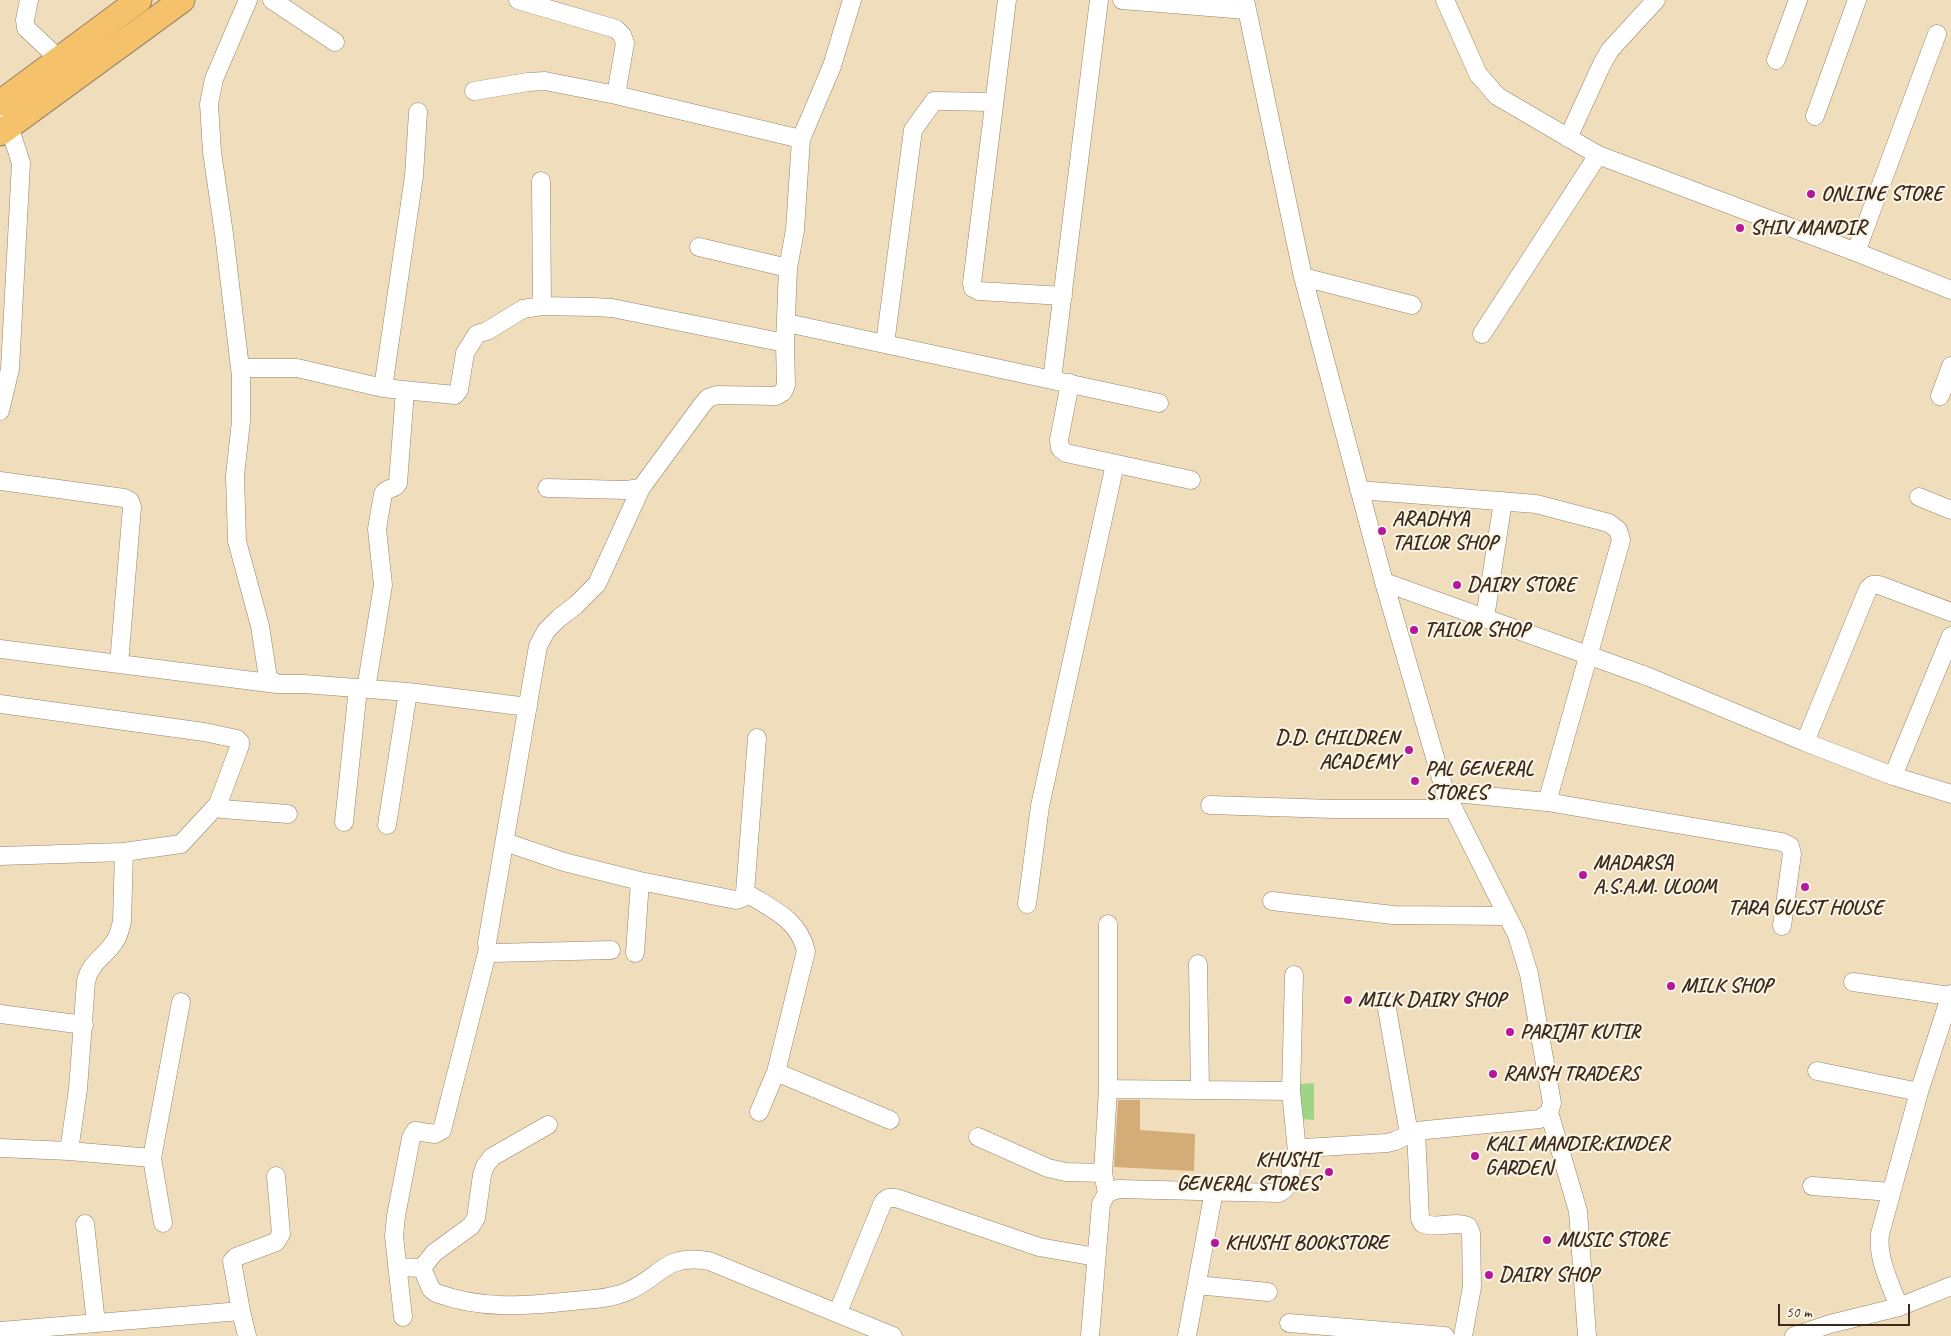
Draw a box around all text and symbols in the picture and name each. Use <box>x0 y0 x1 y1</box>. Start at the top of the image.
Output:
place label: ONLINE STORE <box>1821 181 1943 207</box>
marker: ONLINE STORE <box>1805 188 1817 200</box>
place label: SHIV MANDIR <box>1750 215 1866 241</box>
marker: SHIV MANDIR <box>1734 222 1746 234</box>
place label: ARADHYA TAILOR SHOP <box>1392 506 1497 556</box>
marker: ARADHYA TAILOR SHOP <box>1376 525 1388 537</box>
place label: DAIRY STORE <box>1467 572 1575 598</box>
marker: DAIRY STORE <box>1451 579 1463 591</box>
place label: TAILOR SHOP <box>1424 617 1529 643</box>
marker: TAILOR SHOP <box>1408 624 1420 636</box>
place label: D.D. CHILDREN ACADEMY <box>1275 725 1399 775</box>
marker: D.D. CHILDREN ACADEMY <box>1403 744 1415 756</box>
place label: PAL GENERAL STORES <box>1425 756 1533 806</box>
marker: PAL GENERAL STORES <box>1409 775 1421 787</box>
place label: MADARSA A.S.A.M. ULOOM <box>1593 850 1716 900</box>
marker: MADARSA A.S.A.M. ULOOM <box>1577 869 1589 881</box>
marker: TARA GUEST HOUSE <box>1799 881 1811 893</box>
place label: TARA GUEST HOUSE <box>1727 895 1883 921</box>
place label: MILK SHOP <box>1681 973 1772 999</box>
marker: MILK SHOP <box>1665 980 1677 992</box>
place label: MILK DAIRY SHOP <box>1358 987 1506 1013</box>
marker: MILK DAIRY SHOP <box>1342 994 1354 1006</box>
place label: PARIJAT KUTIR <box>1520 1019 1640 1045</box>
marker: PARIJAT KUTIR <box>1504 1026 1516 1038</box>
place label: RANSH TRADERS <box>1503 1061 1639 1087</box>
marker: RANSH TRADERS <box>1487 1068 1499 1080</box>
place label: KALI MANDIR;KINDER GARDEN <box>1485 1131 1669 1181</box>
place label: KHUSHI GENERAL STORES <box>1177 1147 1319 1197</box>
marker: KALI MANDIR;KINDER GARDEN <box>1469 1150 1481 1162</box>
marker: KHUSHI GENERAL STORES <box>1323 1166 1335 1178</box>
place label: MUSIC STORE <box>1557 1227 1668 1253</box>
place label: KHUSHI BOOKSTORE <box>1225 1230 1388 1256</box>
marker: MUSIC STORE <box>1541 1234 1553 1246</box>
marker: KHUSHI BOOKSTORE <box>1209 1237 1221 1249</box>
place label: DAIRY SHOP <box>1499 1262 1598 1288</box>
marker: DAIRY SHOP <box>1483 1269 1495 1281</box>
scale bar <box>1781 1294 1914 1326</box>
text: 50 m <box>1786 1303 1812 1322</box>

